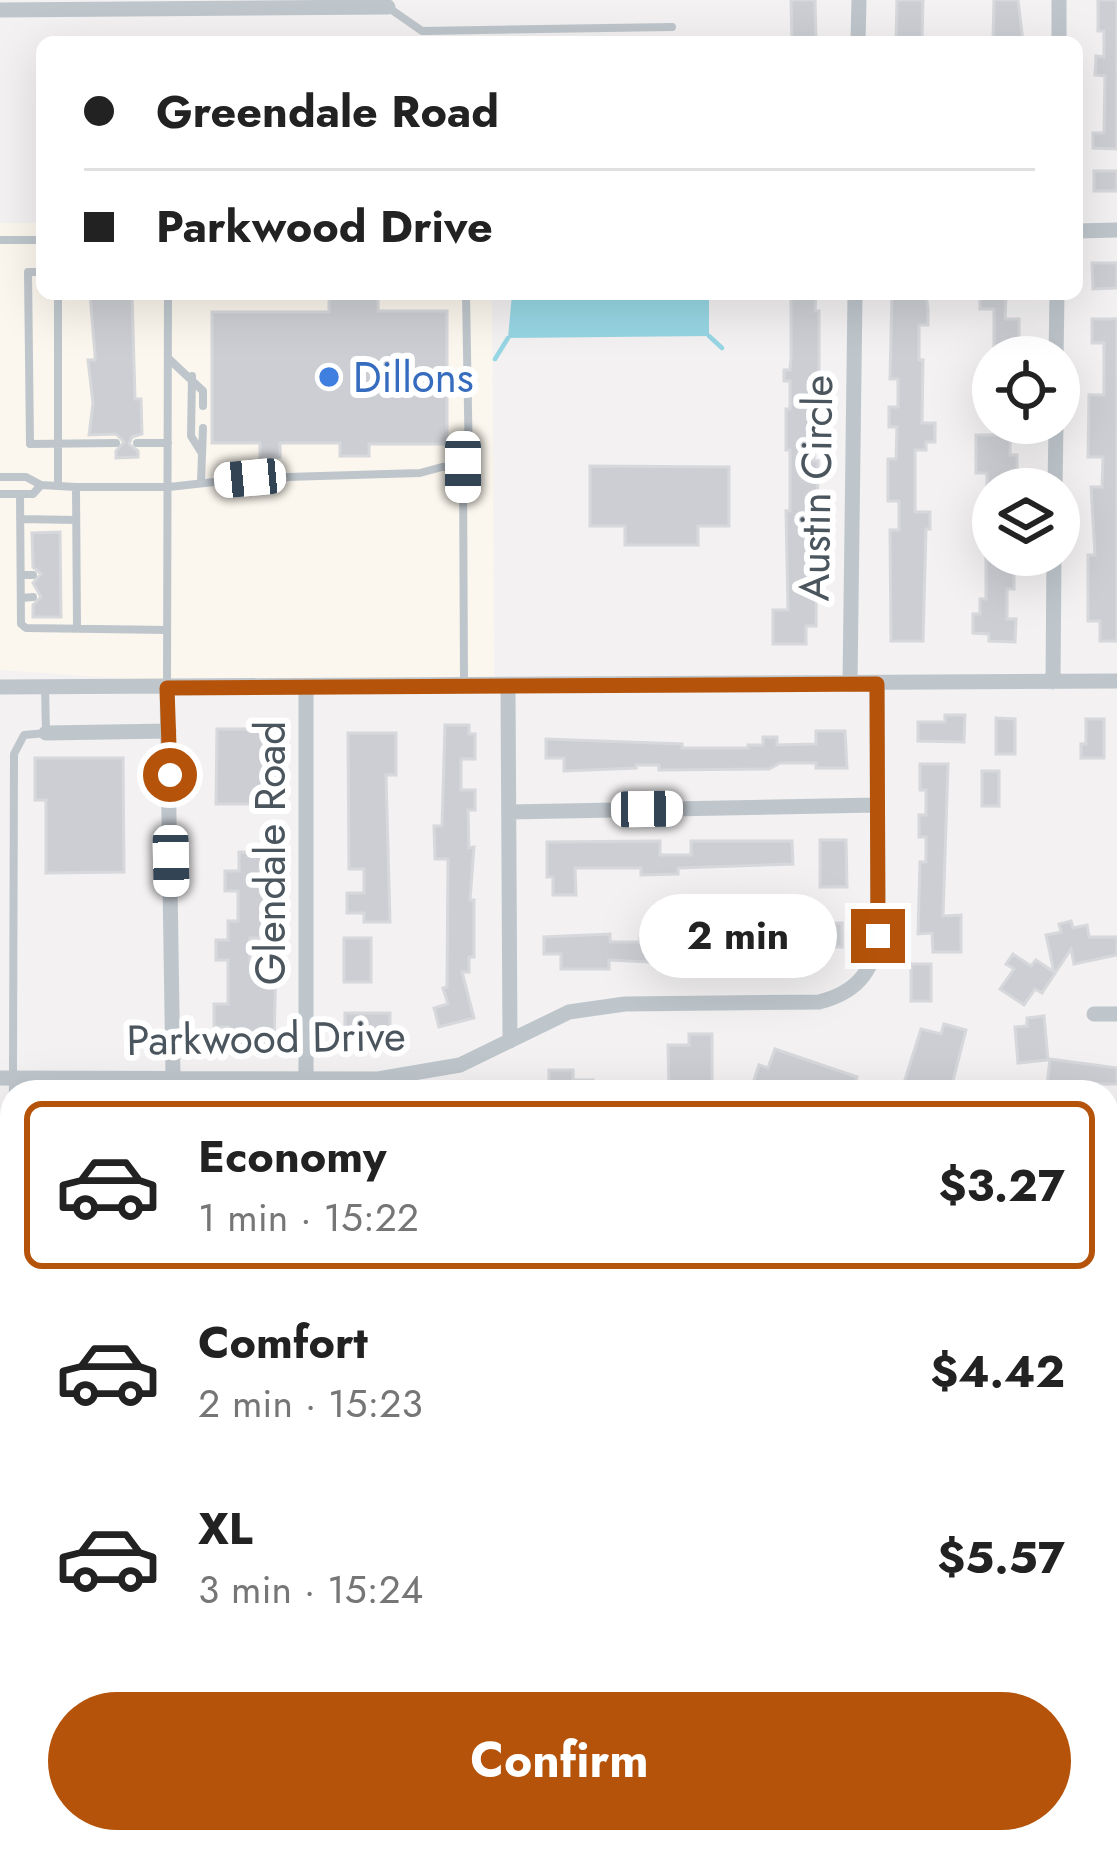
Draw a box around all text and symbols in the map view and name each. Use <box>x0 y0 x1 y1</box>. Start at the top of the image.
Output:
text: Greendale Road <box>156 79 499 144</box>
text: Parkwood Drive <box>156 194 493 259</box>
map controls <box>972 336 1080 576</box>
button: locate <box>972 336 1080 444</box>
place label: Dillons <box>353 347 474 408</box>
marker: Dillons <box>316 364 342 390</box>
street label: Austin Circle <box>784 374 848 602</box>
car <box>445 431 481 503</box>
car <box>213 457 287 499</box>
button: layers <box>972 468 1080 576</box>
street label: Glendale Road <box>240 721 301 985</box>
route start <box>143 748 197 802</box>
car <box>611 790 683 828</box>
car <box>152 825 190 897</box>
callout: 2 min <box>638 894 836 978</box>
text: 2 min <box>687 907 789 964</box>
route end <box>851 909 905 963</box>
street label: Parkwood Drive <box>126 1005 406 1071</box>
text: Economy <box>198 1124 386 1189</box>
icon: car <box>54 1131 162 1239</box>
text: $3.27 <box>939 1153 1065 1218</box>
text: 1 min · 15:22 <box>198 1189 419 1246</box>
text: Comfort <box>198 1310 368 1375</box>
icon: car <box>54 1317 162 1425</box>
text: $4.42 <box>930 1339 1065 1404</box>
text: 2 min · 15:23 <box>198 1375 423 1432</box>
text: XL <box>198 1496 253 1561</box>
icon: car <box>54 1503 162 1611</box>
text: $5.57 <box>937 1525 1065 1590</box>
text: 3 min · 15:24 <box>198 1561 423 1618</box>
button: Confirm <box>48 1692 1071 1830</box>

